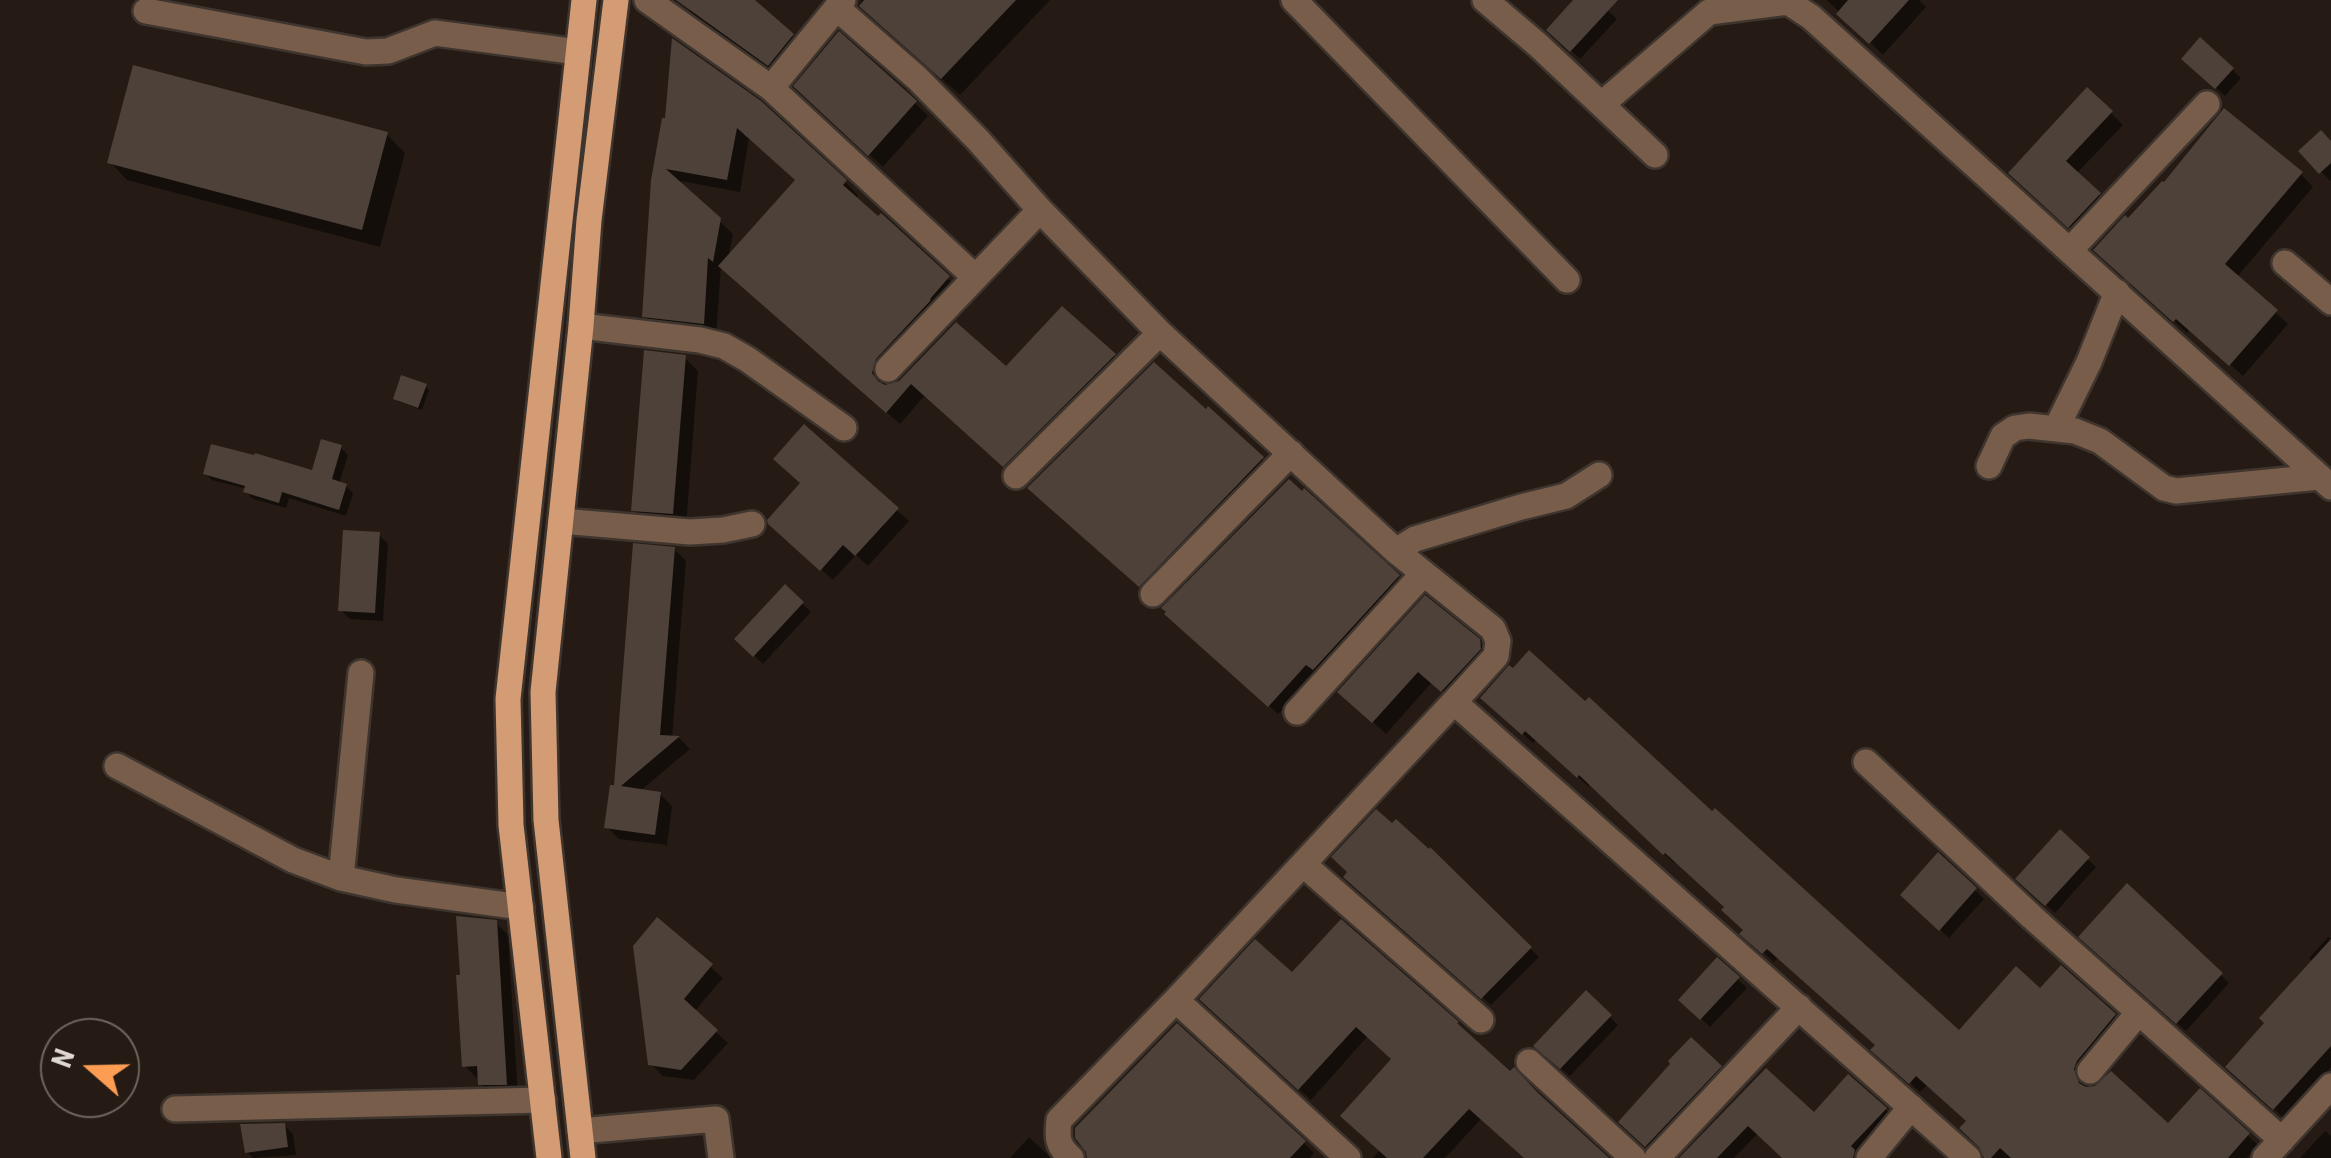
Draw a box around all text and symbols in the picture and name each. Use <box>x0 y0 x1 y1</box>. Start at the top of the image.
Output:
north arrow <box>40 1018 140 1118</box>
text: N <box>45 1045 82 1072</box>

